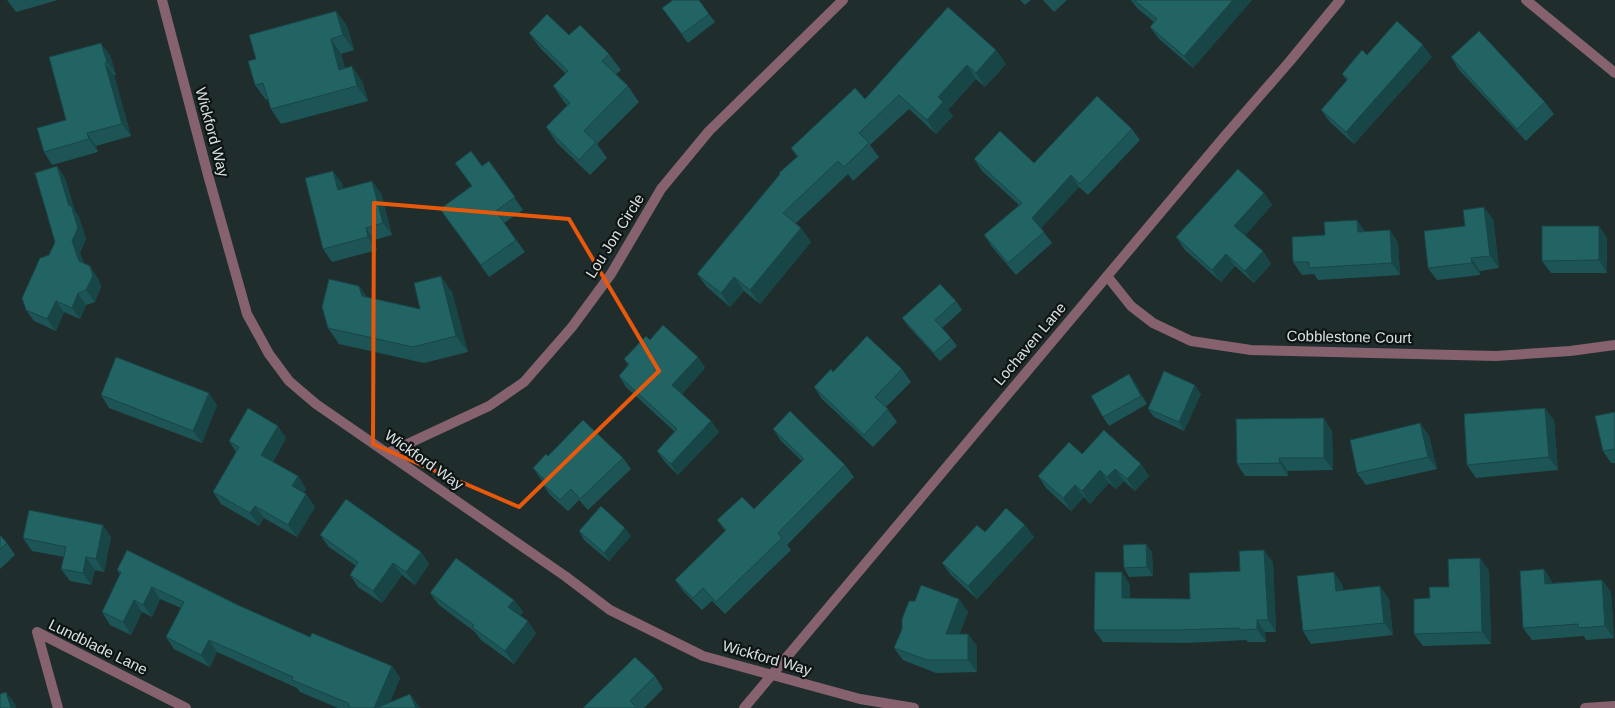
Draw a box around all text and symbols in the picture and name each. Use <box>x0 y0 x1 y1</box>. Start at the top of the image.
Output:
street label: Wickford Way <box>192 85 233 179</box>
street label: Lou Jon Circle <box>582 191 647 281</box>
street label: Lochaven Lane <box>990 299 1069 388</box>
street label: Cobblestone Court <box>1286 327 1413 346</box>
street label: Wickford Way <box>382 426 467 493</box>
street label: Lundblade Lane <box>46 615 150 678</box>
street label: Wickford Way <box>721 637 814 678</box>

